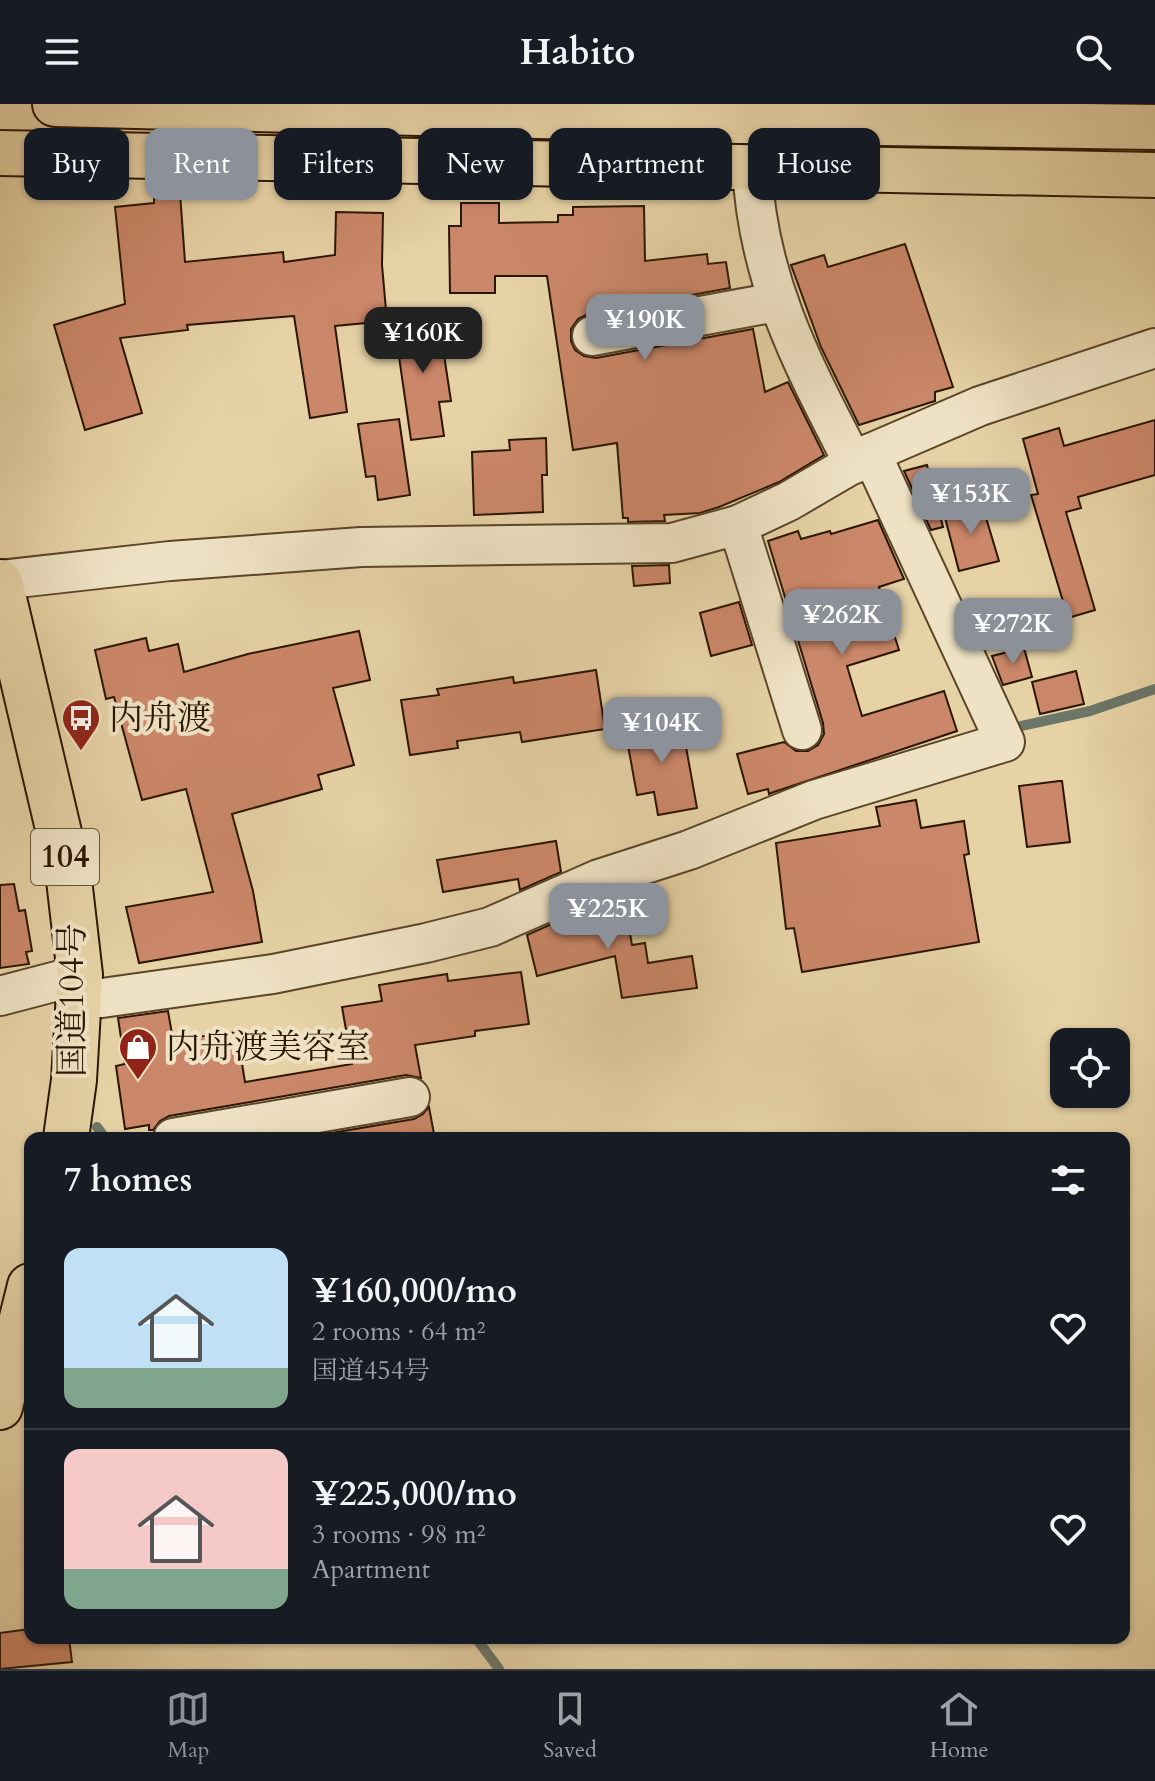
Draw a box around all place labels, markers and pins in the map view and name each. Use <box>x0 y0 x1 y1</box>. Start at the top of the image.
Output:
pin: ¥190K <box>589 294 701 362</box>
pin: ¥160K <box>367 307 479 375</box>
pin: ¥153K <box>915 468 1027 536</box>
pin: ¥262K <box>786 589 898 657</box>
pin: ¥272K <box>957 598 1069 666</box>
place label: 内舟渡 <box>109 695 211 741</box>
bus stop icon: 内舟渡 <box>60 697 102 752</box>
pin: ¥104K <box>606 697 718 765</box>
pin: ¥225K <box>552 883 664 951</box>
place label: 内舟渡美容室 <box>166 1024 370 1070</box>
shop icon: 内舟渡美容室 <box>117 1026 159 1081</box>

